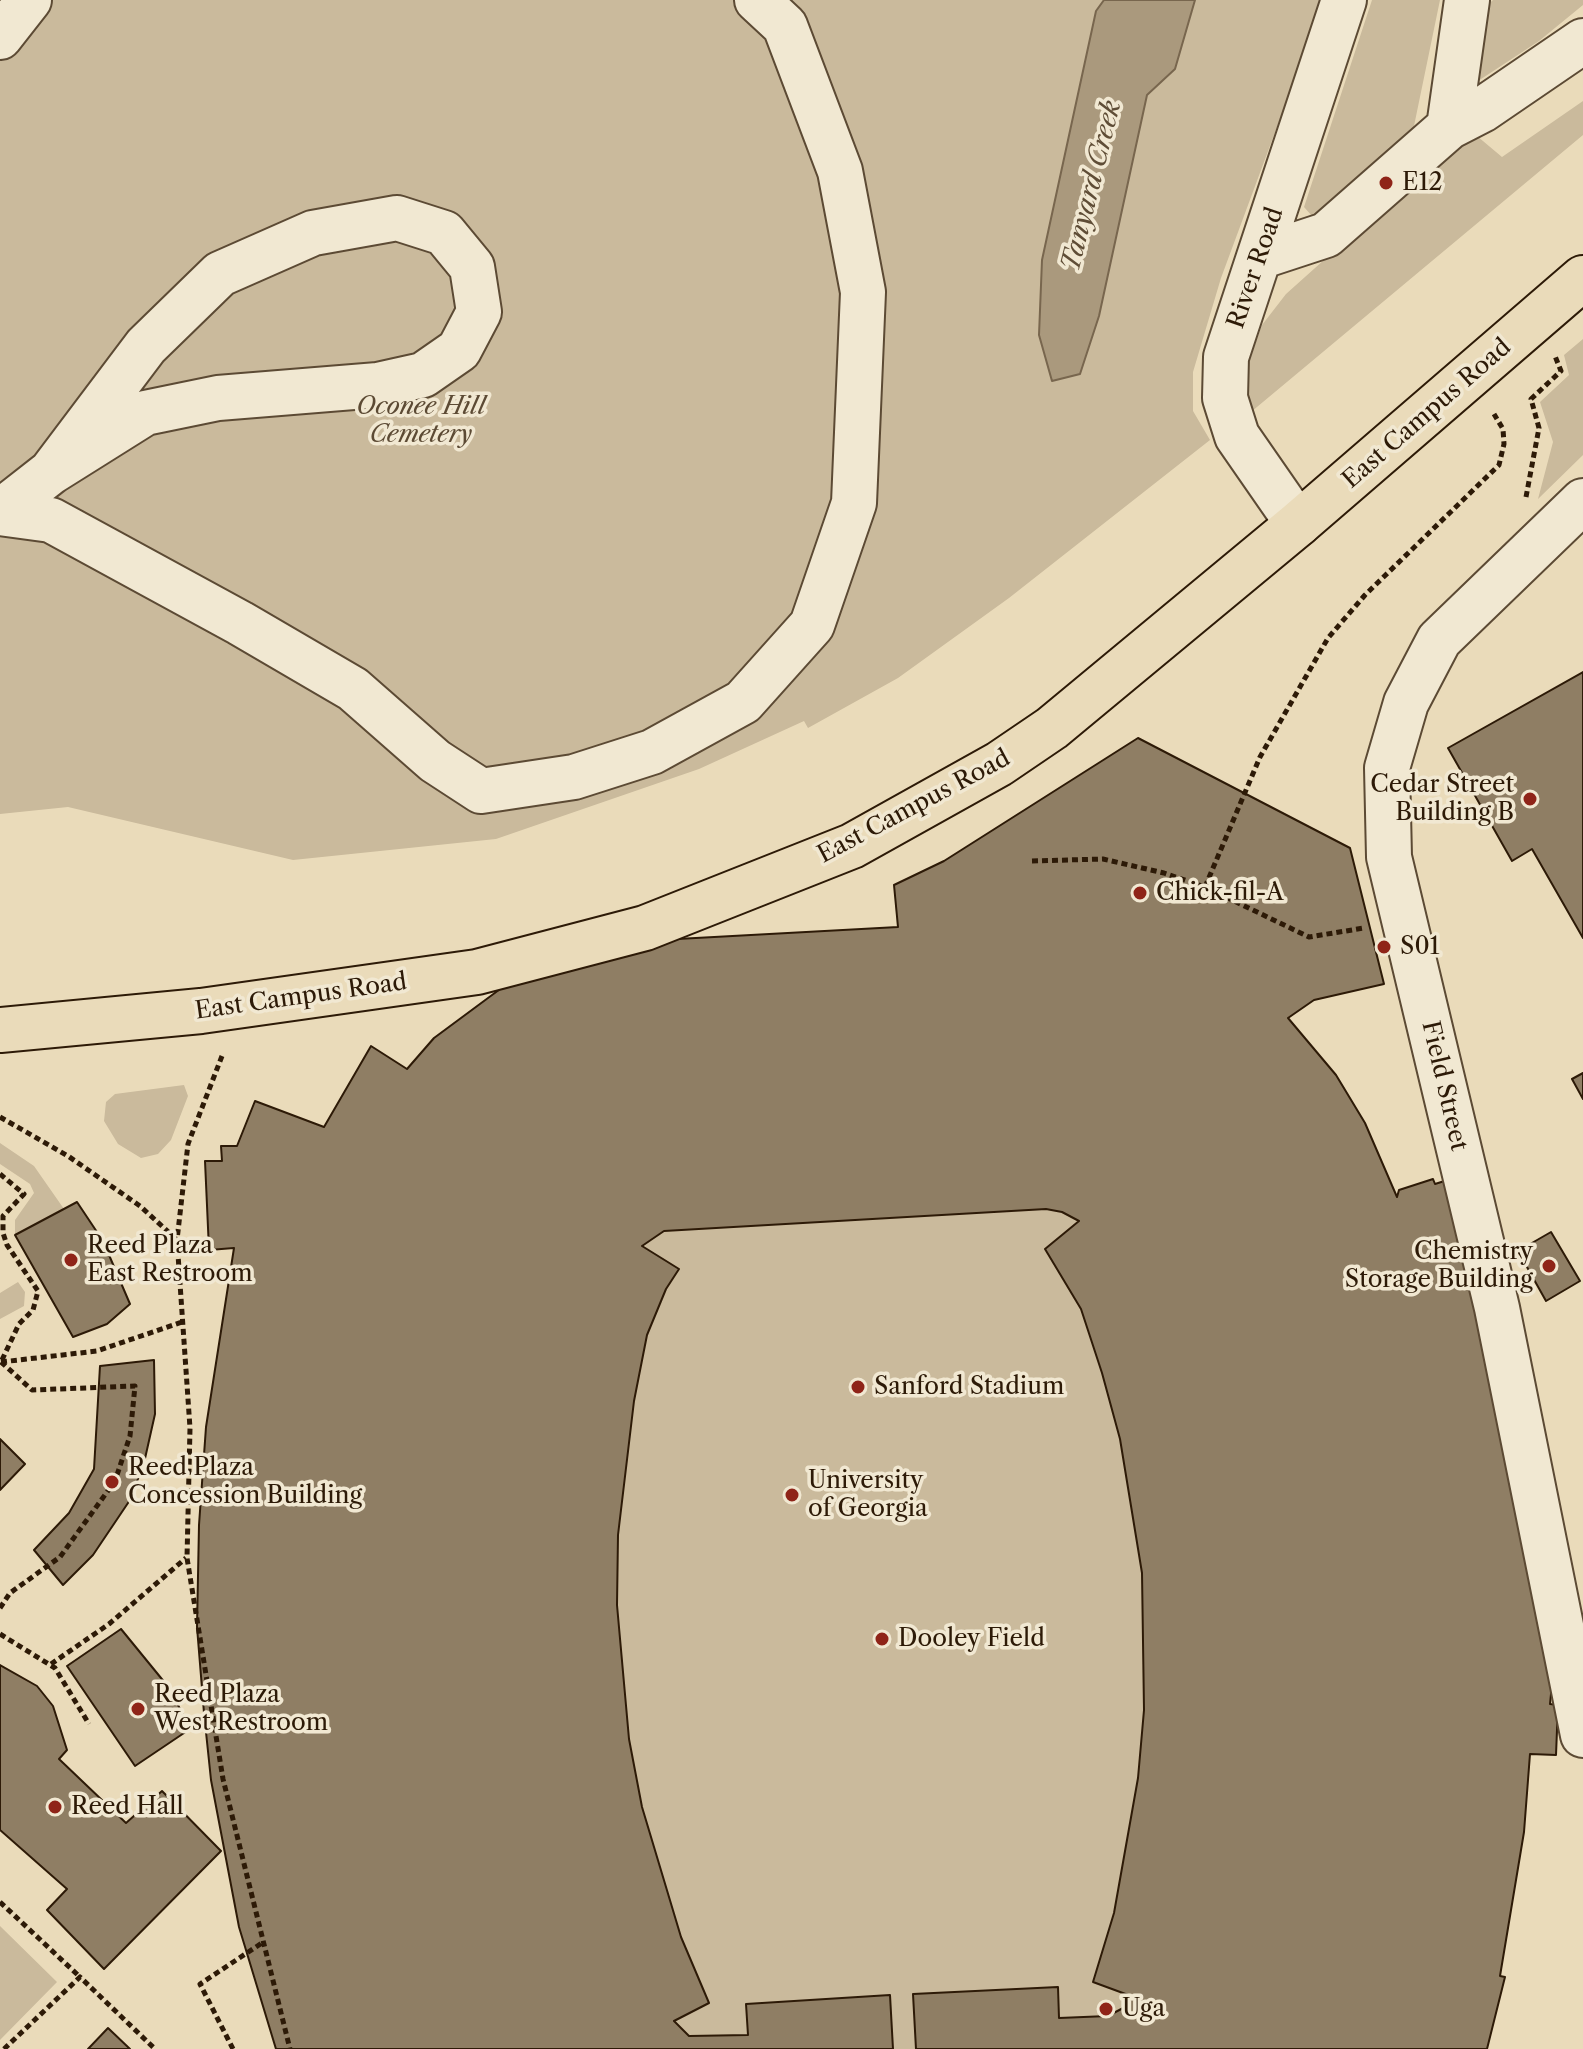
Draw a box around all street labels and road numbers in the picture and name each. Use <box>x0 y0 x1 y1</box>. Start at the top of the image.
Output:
street label: River Road <box>1222 204 1290 332</box>
street label: East Campus Road <box>1337 333 1517 495</box>
street label: East Campus Road <box>813 744 1015 870</box>
street label: East Campus Road <box>193 968 409 1026</box>
street label: Field Street <box>1415 1018 1473 1154</box>

